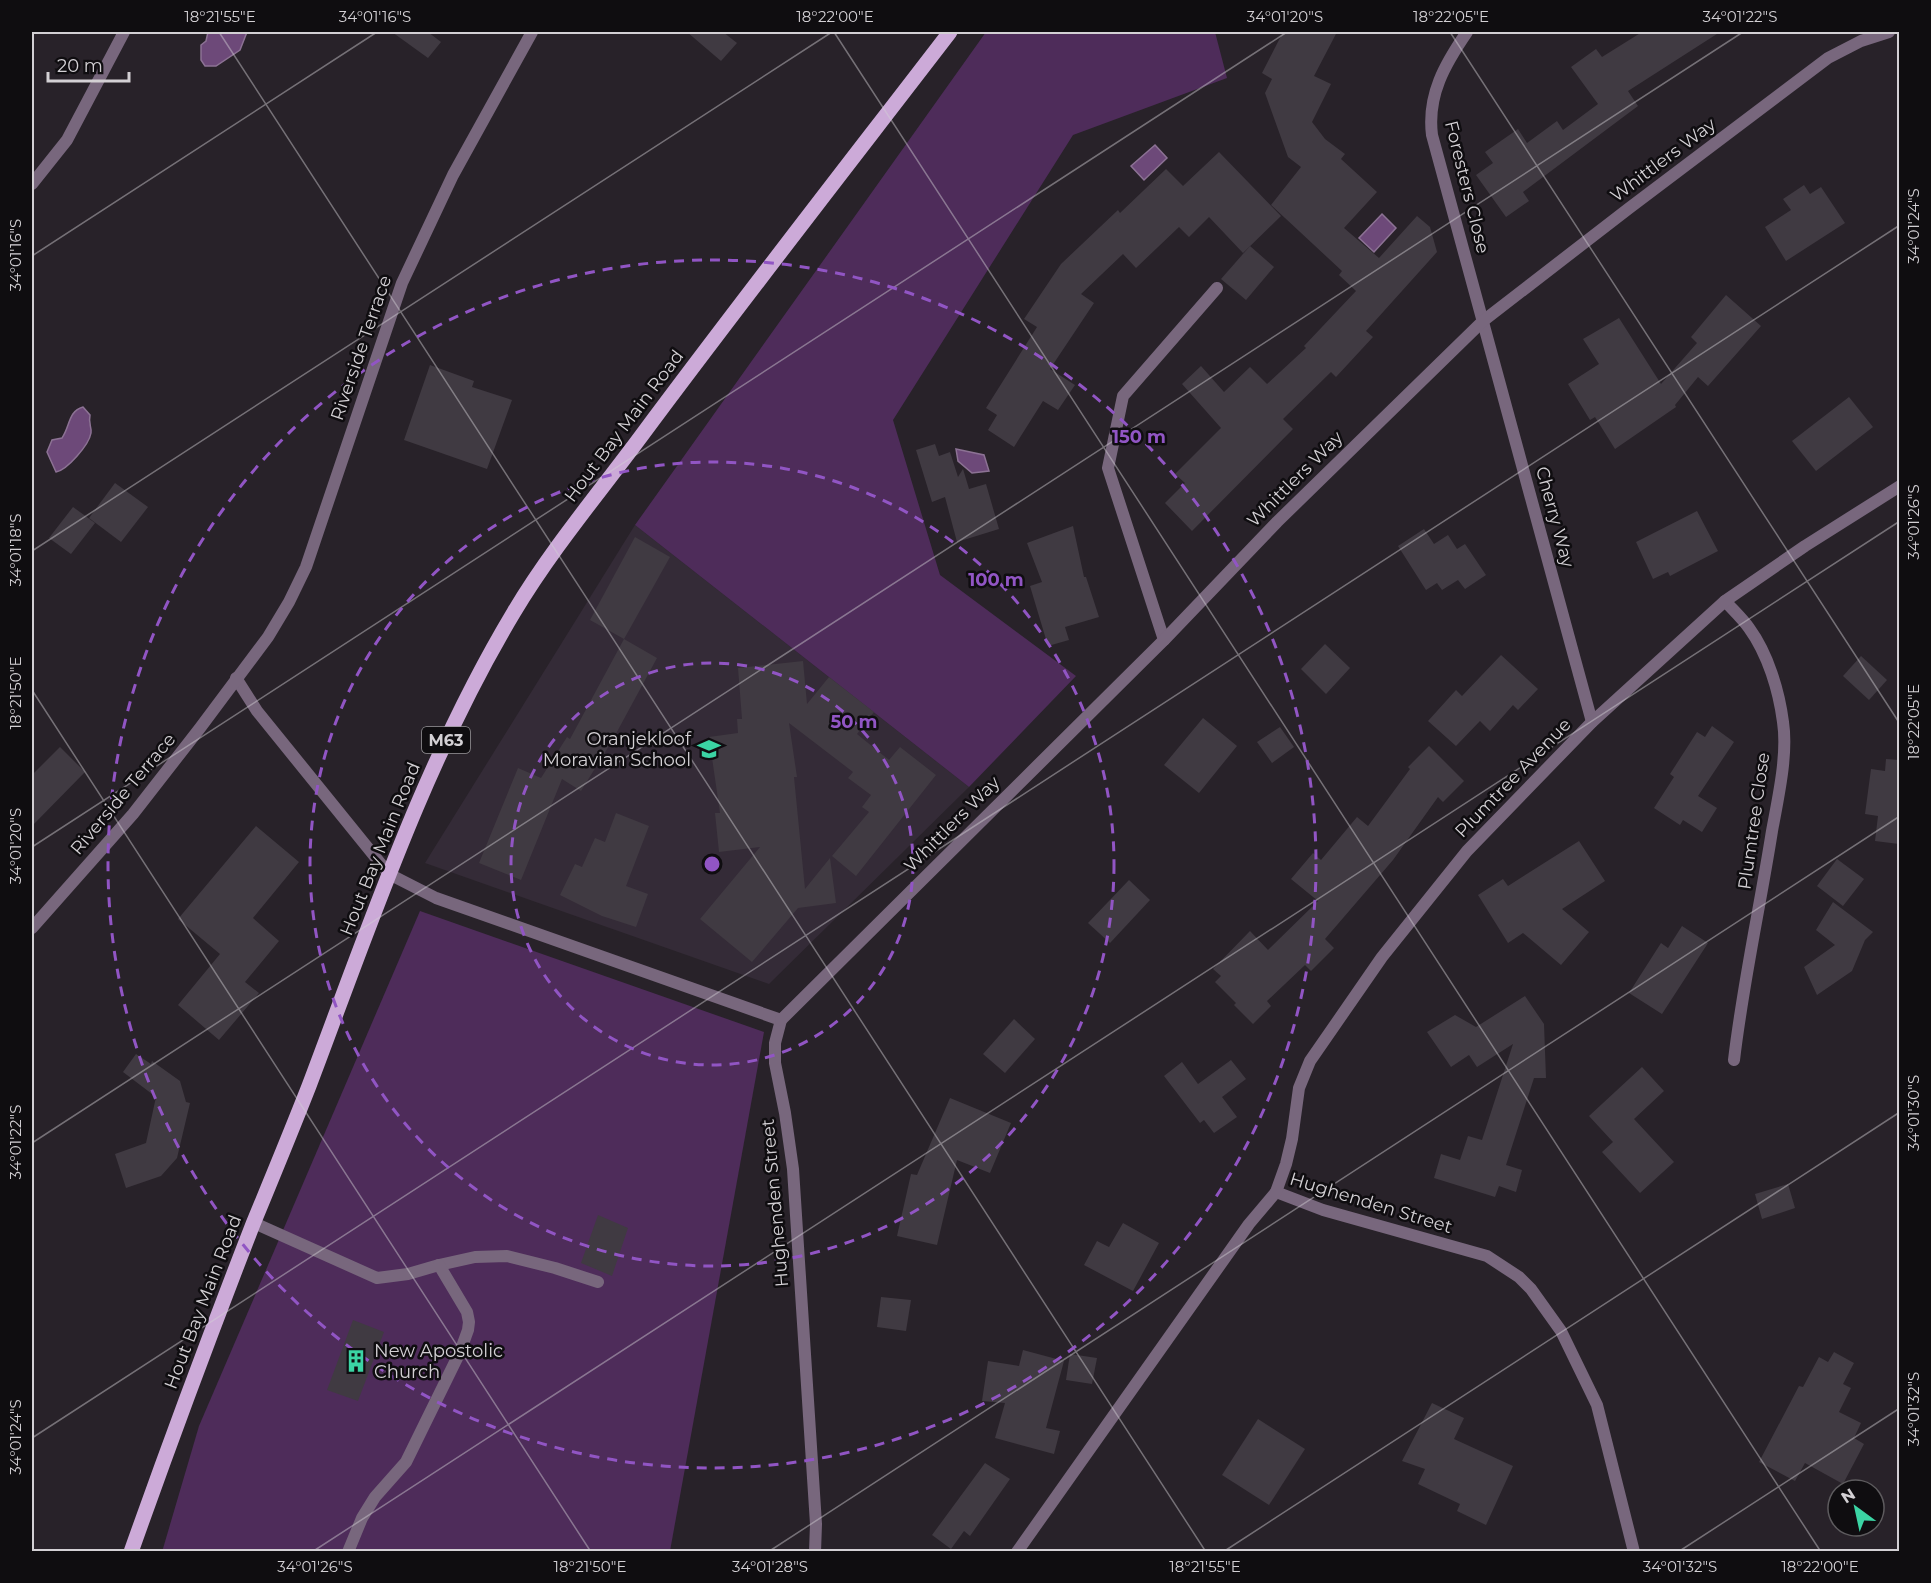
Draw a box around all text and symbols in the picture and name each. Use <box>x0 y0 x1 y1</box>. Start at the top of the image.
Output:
text: 18°21'55"E <box>184 7 256 26</box>
text: 34°01'16"S <box>339 7 411 26</box>
text: 18°22'00"E <box>796 7 874 26</box>
text: 34°01'20"S <box>1247 7 1323 26</box>
text: 18°22'05"E <box>1413 7 1489 26</box>
text: 34°01'22"S <box>1703 7 1777 26</box>
scale bar <box>48 45 129 83</box>
text: 20 m <box>57 55 103 77</box>
street label: Whittlers Way <box>1606 113 1720 207</box>
street label: Foresters Close <box>1440 118 1494 256</box>
text: 34°01'24"S <box>1904 188 1923 264</box>
text: 34°01'16"S <box>6 219 25 291</box>
street label: Riverside Terrace <box>326 272 396 423</box>
street label: Hout Bay Main Road <box>560 346 688 506</box>
text: 150 m <box>1112 426 1166 448</box>
street label: Whittlers Way <box>1243 426 1348 531</box>
street label: Cherry Way <box>1531 464 1579 570</box>
text: 34°01'26"S <box>1904 484 1923 560</box>
text: 34°01'18"S <box>6 513 25 587</box>
text: 100 m <box>968 569 1024 591</box>
text: 18°21'50"E <box>6 657 25 729</box>
text: 18°22'05"E <box>1904 684 1923 760</box>
text: 50 m <box>831 711 877 733</box>
street label: Plumtree Avenue <box>1450 714 1576 842</box>
road number: M63 <box>422 727 470 753</box>
place label: Oranjekloof Moravian School <box>543 728 692 771</box>
street label: Riverside Terrace <box>66 729 180 859</box>
school or university icon: Oranjekloof Moravian School <box>696 736 722 762</box>
street label: Plumtree Close <box>1733 751 1775 891</box>
street label: Hout Bay Main Road <box>335 759 425 939</box>
street label: Whittlers Way <box>900 771 1005 876</box>
text: 34°01'20"S <box>6 808 25 884</box>
centre of rings <box>702 854 722 874</box>
text: 34°01'30"S <box>1904 1075 1923 1151</box>
text: 34°01'22"S <box>6 1105 25 1179</box>
street label: Hughenden Street <box>757 1118 793 1288</box>
street label: Hughenden Street <box>1287 1168 1455 1238</box>
street label: Hout Bay Main Road <box>160 1212 246 1392</box>
place label: New Apostolic Church <box>374 1340 503 1383</box>
building icon: New Apostolic Church <box>343 1348 369 1374</box>
text: 34°01'32"S <box>1904 1372 1923 1446</box>
text: 34°01'24"S <box>6 1399 25 1475</box>
north arrow <box>1826 1478 1886 1538</box>
text: N <box>1838 1484 1859 1507</box>
text: 34°01'26"S <box>277 1557 353 1576</box>
text: 18°21'50"E <box>554 1557 626 1576</box>
text: 34°01'28"S <box>732 1557 808 1576</box>
text: 18°21'55"E <box>1169 1557 1241 1576</box>
text: 34°01'32"S <box>1643 1557 1717 1576</box>
text: 18°22'00"E <box>1781 1557 1859 1576</box>

